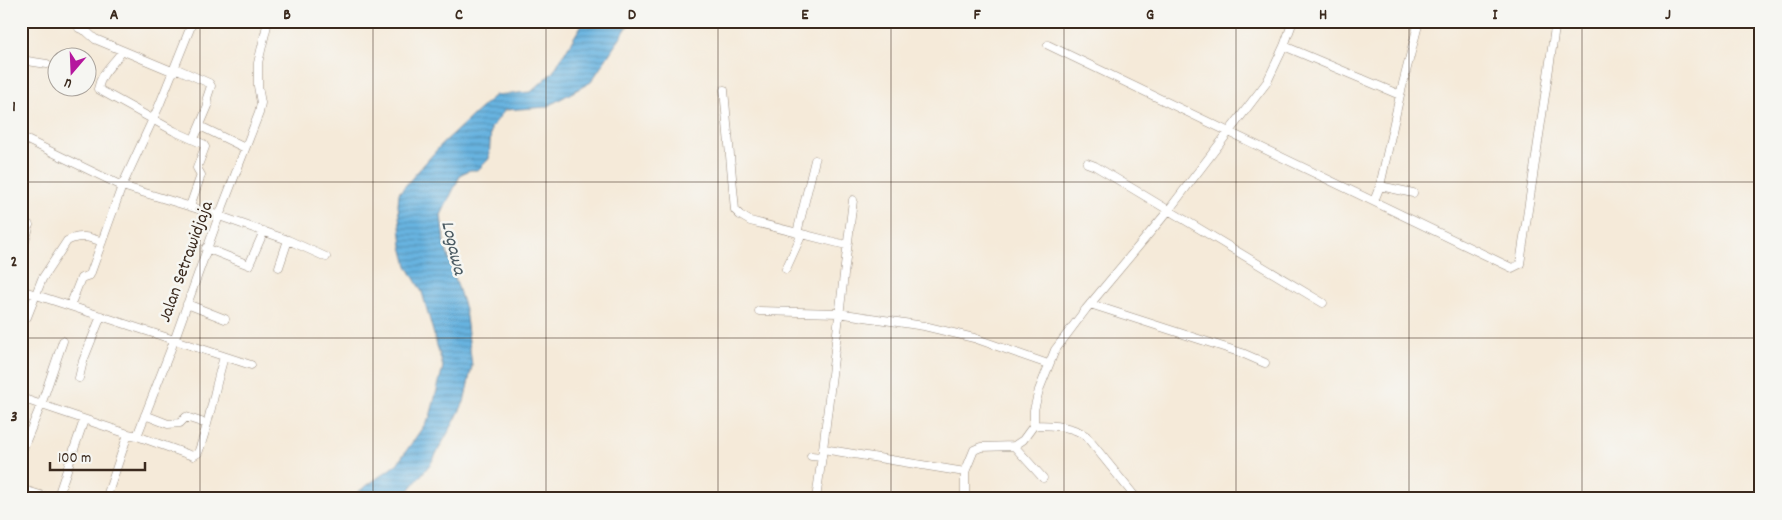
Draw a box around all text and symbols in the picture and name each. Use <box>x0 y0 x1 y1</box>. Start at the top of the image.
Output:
text: A <box>110 4 119 27</box>
text: B <box>283 4 291 27</box>
text: C <box>455 4 463 27</box>
text: D <box>628 4 637 27</box>
text: E <box>801 4 809 27</box>
text: F <box>973 4 981 27</box>
text: G <box>1146 4 1154 27</box>
text: H <box>1319 4 1327 27</box>
text: I <box>1493 4 1499 27</box>
text: J <box>1665 4 1671 27</box>
north arrow <box>48 48 98 98</box>
text: U <box>62 72 75 93</box>
text: 1 <box>12 96 16 119</box>
street label: Jalan Setrawidjaja <box>153 197 221 326</box>
water label: Logawa <box>432 218 472 279</box>
text: 2 <box>11 251 18 274</box>
text: 3 <box>10 406 18 429</box>
scale bar <box>50 440 145 472</box>
text: 100 m <box>58 448 91 470</box>

